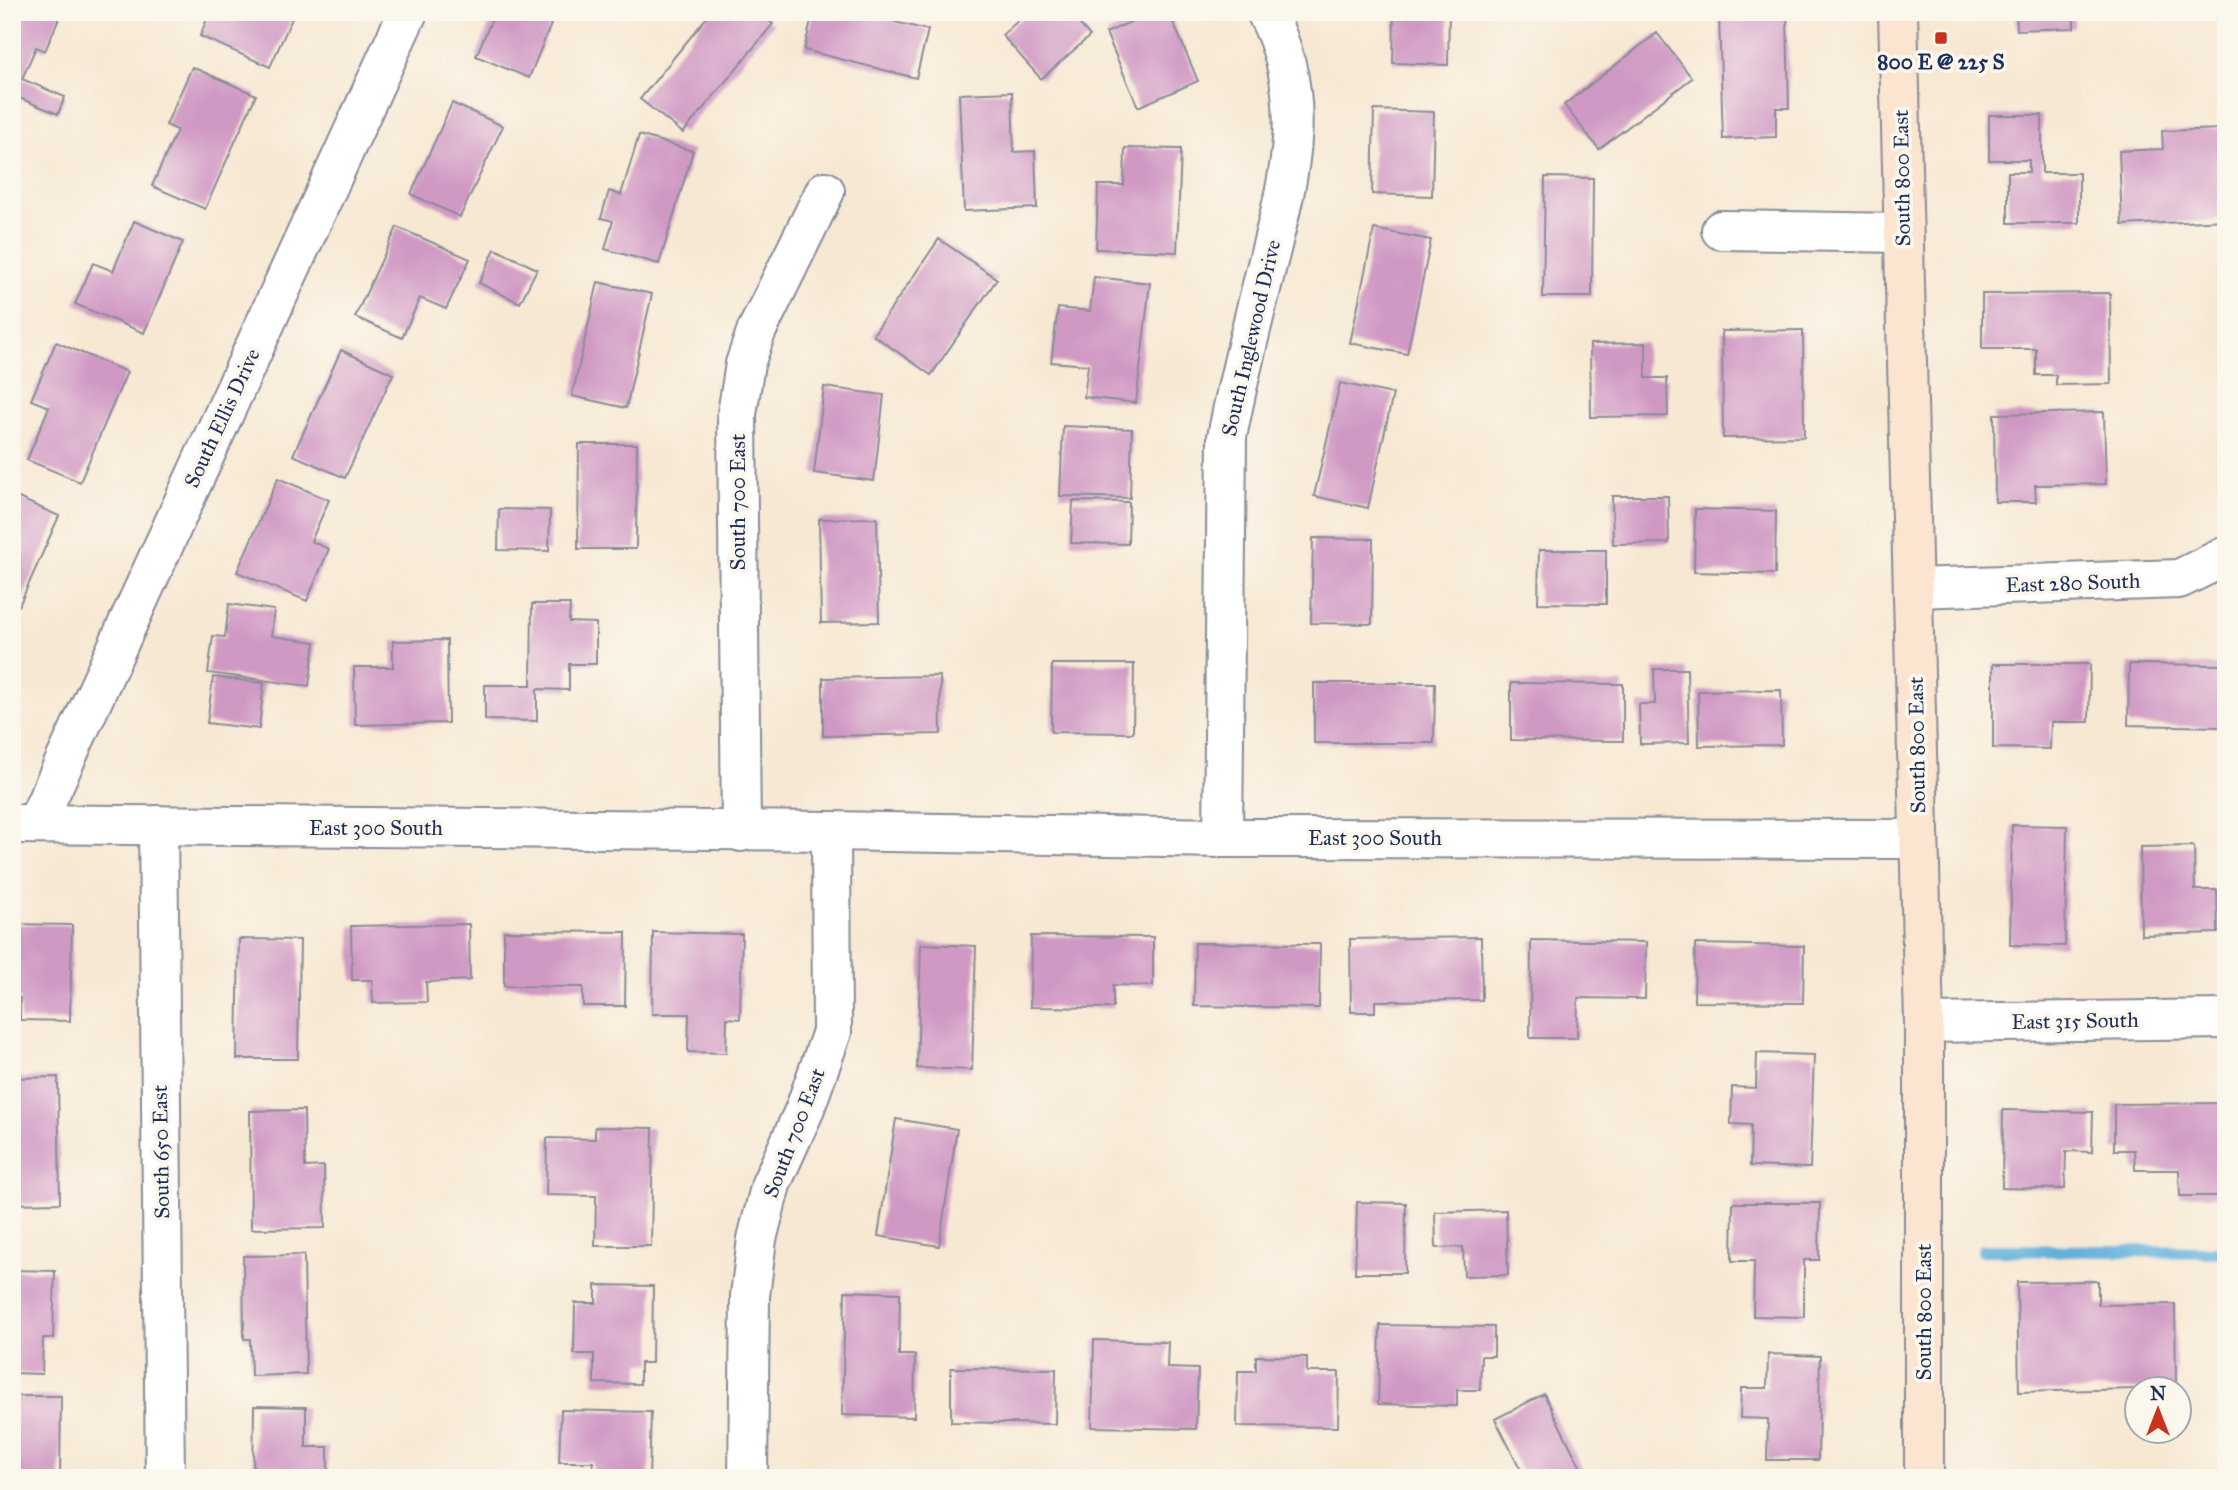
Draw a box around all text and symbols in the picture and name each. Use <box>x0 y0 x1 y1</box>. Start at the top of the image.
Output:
marker: 800 E @ 225 S <box>1933 30 1949 46</box>
place label: 800 E @ 225 S <box>1877 49 2005 75</box>
street label: South 800 East <box>1888 109 1916 247</box>
street label: South Inglewood Drive <box>1216 237 1286 439</box>
street label: South Ellis Drive <box>178 344 266 492</box>
street label: South 700 East <box>725 433 751 570</box>
street label: East 280 South <box>2005 568 2141 598</box>
street label: South 800 East <box>1903 676 1931 814</box>
street label: East 300 South <box>309 815 443 841</box>
street label: East 300 South <box>1308 825 1442 851</box>
street label: East 315 South <box>2011 1007 2139 1035</box>
street label: South 700 East <box>757 1064 831 1202</box>
street label: South 650 East <box>147 1084 175 1219</box>
street label: South 800 East <box>1911 1243 1937 1380</box>
north arrow <box>2122 1374 2192 1444</box>
text: N <box>2150 1382 2166 1405</box>

